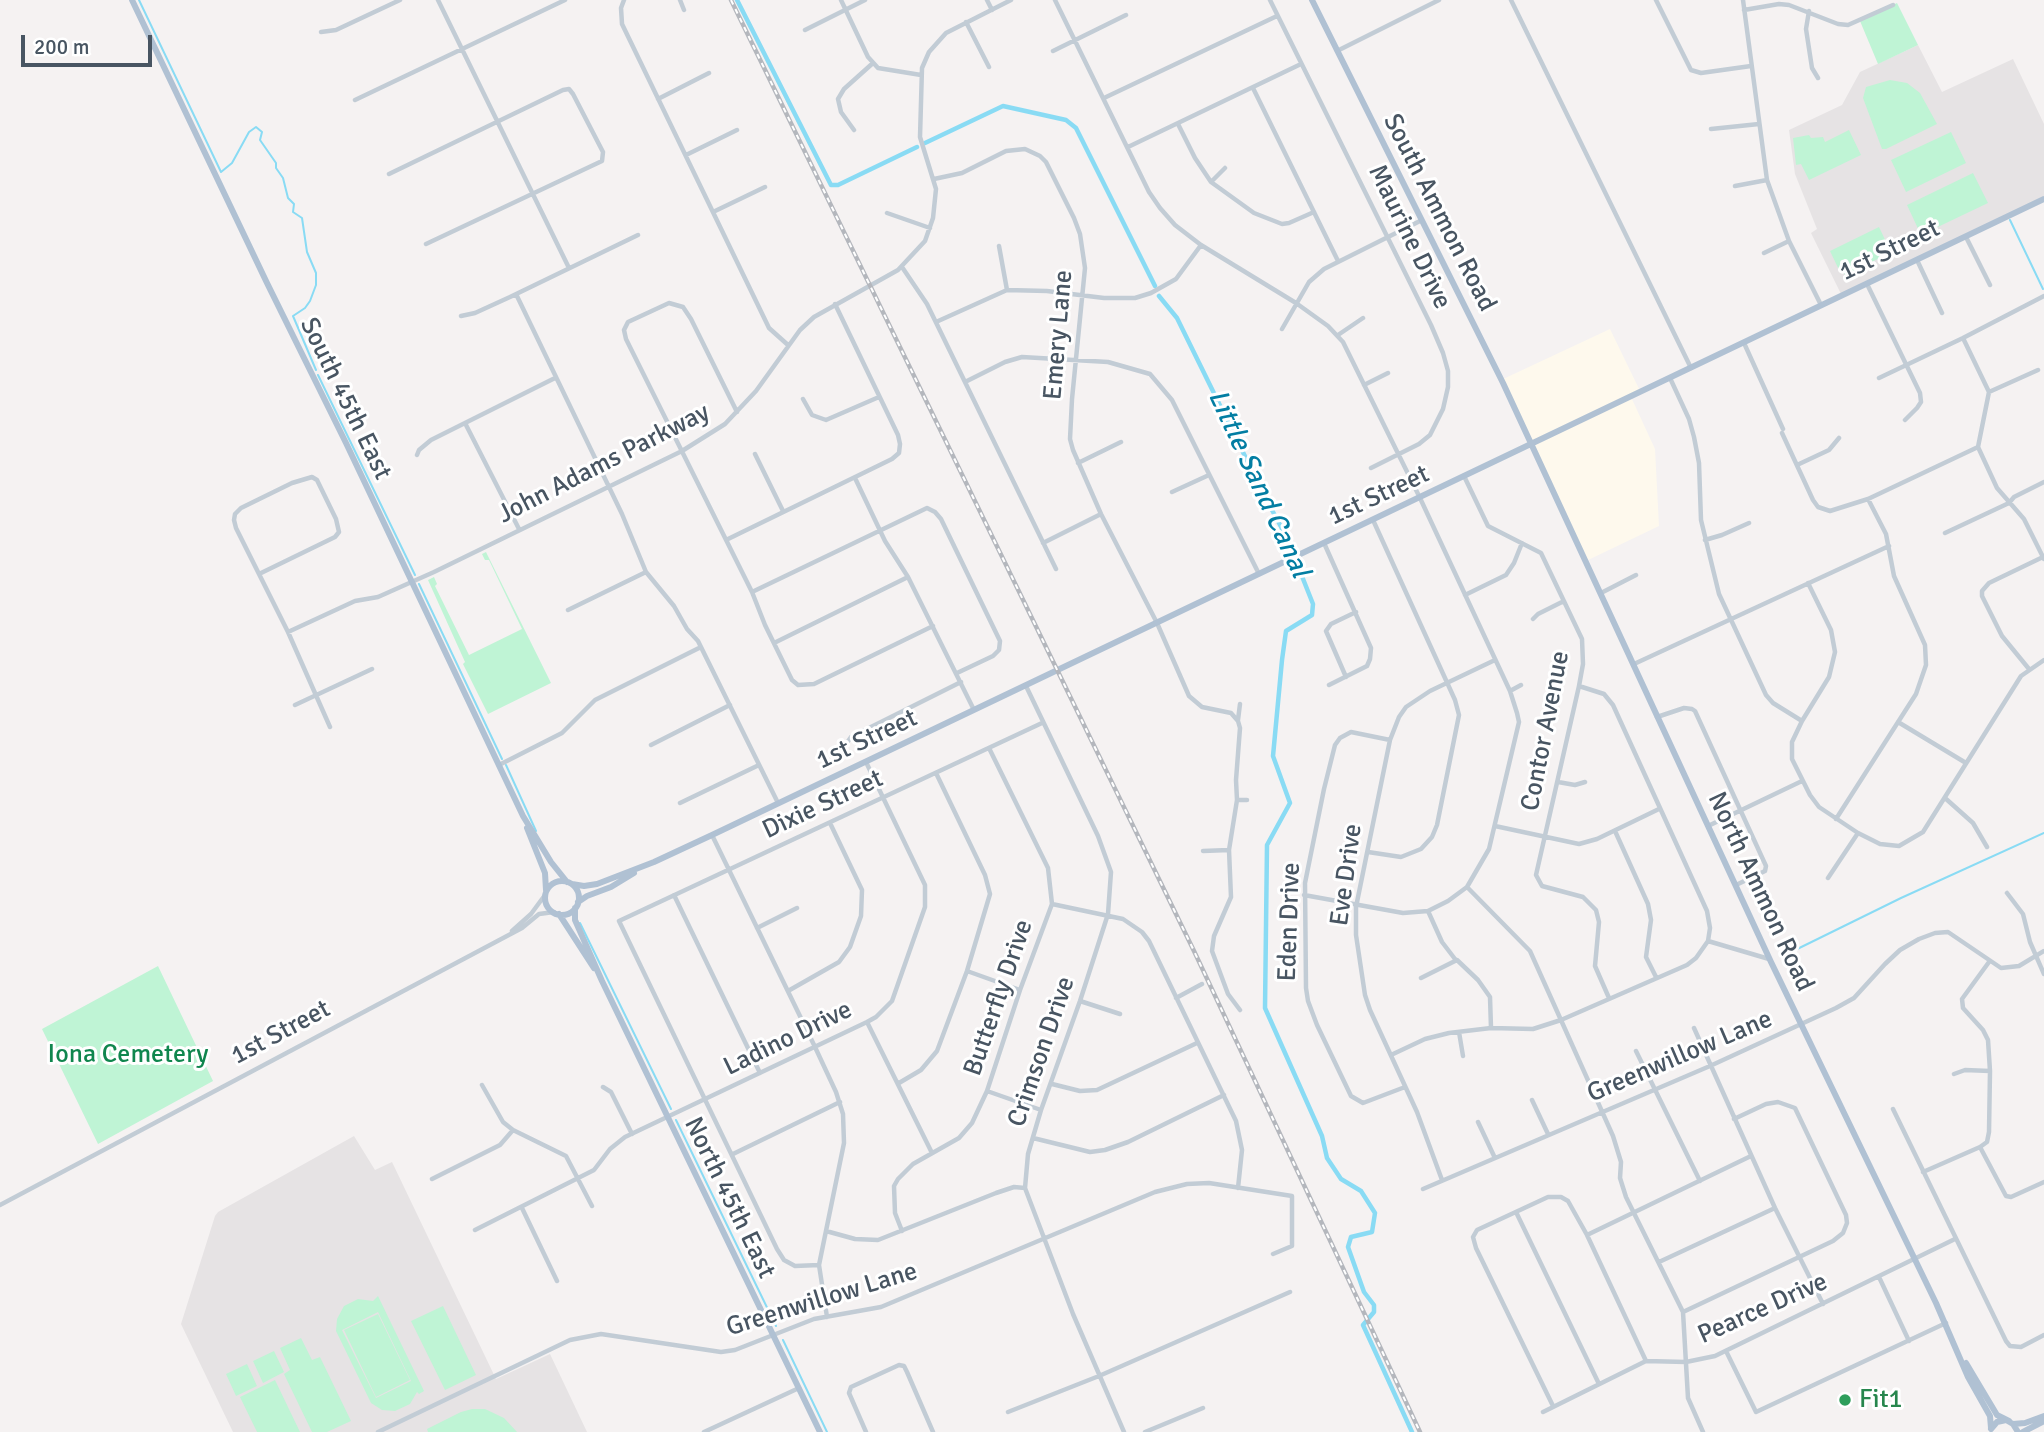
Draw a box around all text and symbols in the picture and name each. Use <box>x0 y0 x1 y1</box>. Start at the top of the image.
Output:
scale bar <box>24 21 156 65</box>
text: 200 m <box>34 34 89 60</box>
street label: South Ammon Road <box>1376 109 1502 317</box>
street label: Maurine Drive <box>1361 160 1457 314</box>
street label: 1st Street <box>1835 213 1945 289</box>
street label: Emery Lane <box>1038 269 1080 401</box>
street label: South 45th East <box>292 313 398 485</box>
water label: Little Sand Canal <box>1200 385 1316 583</box>
street label: John Adams Parkway <box>493 397 715 531</box>
street label: 1st Street <box>1323 459 1435 533</box>
street label: Contor Avenue <box>1515 648 1577 814</box>
street label: 1st Street <box>811 703 923 777</box>
street label: Dixie Street <box>758 764 888 846</box>
street label: North Ammon Road <box>1700 787 1820 997</box>
street label: Eve Drive <box>1324 822 1370 928</box>
street label: Eden Drive <box>1272 862 1308 982</box>
street label: Butterfly Drive <box>958 916 1040 1080</box>
street label: Crimson Drive <box>1002 973 1082 1131</box>
street label: 1st Street <box>226 994 336 1072</box>
street label: Ladino Drive <box>719 995 857 1083</box>
street label: Greenwillow Lane <box>1583 1004 1777 1110</box>
park label: Iona Cemetery <box>48 1039 208 1071</box>
street label: North 45th East <box>677 1112 781 1284</box>
street label: Greenwillow Lane <box>723 1256 921 1344</box>
street label: Pearce Drive <box>1693 1267 1833 1351</box>
place label: Fit1 <box>1859 1384 1903 1416</box>
marker: Fit1 <box>1837 1392 1853 1408</box>

